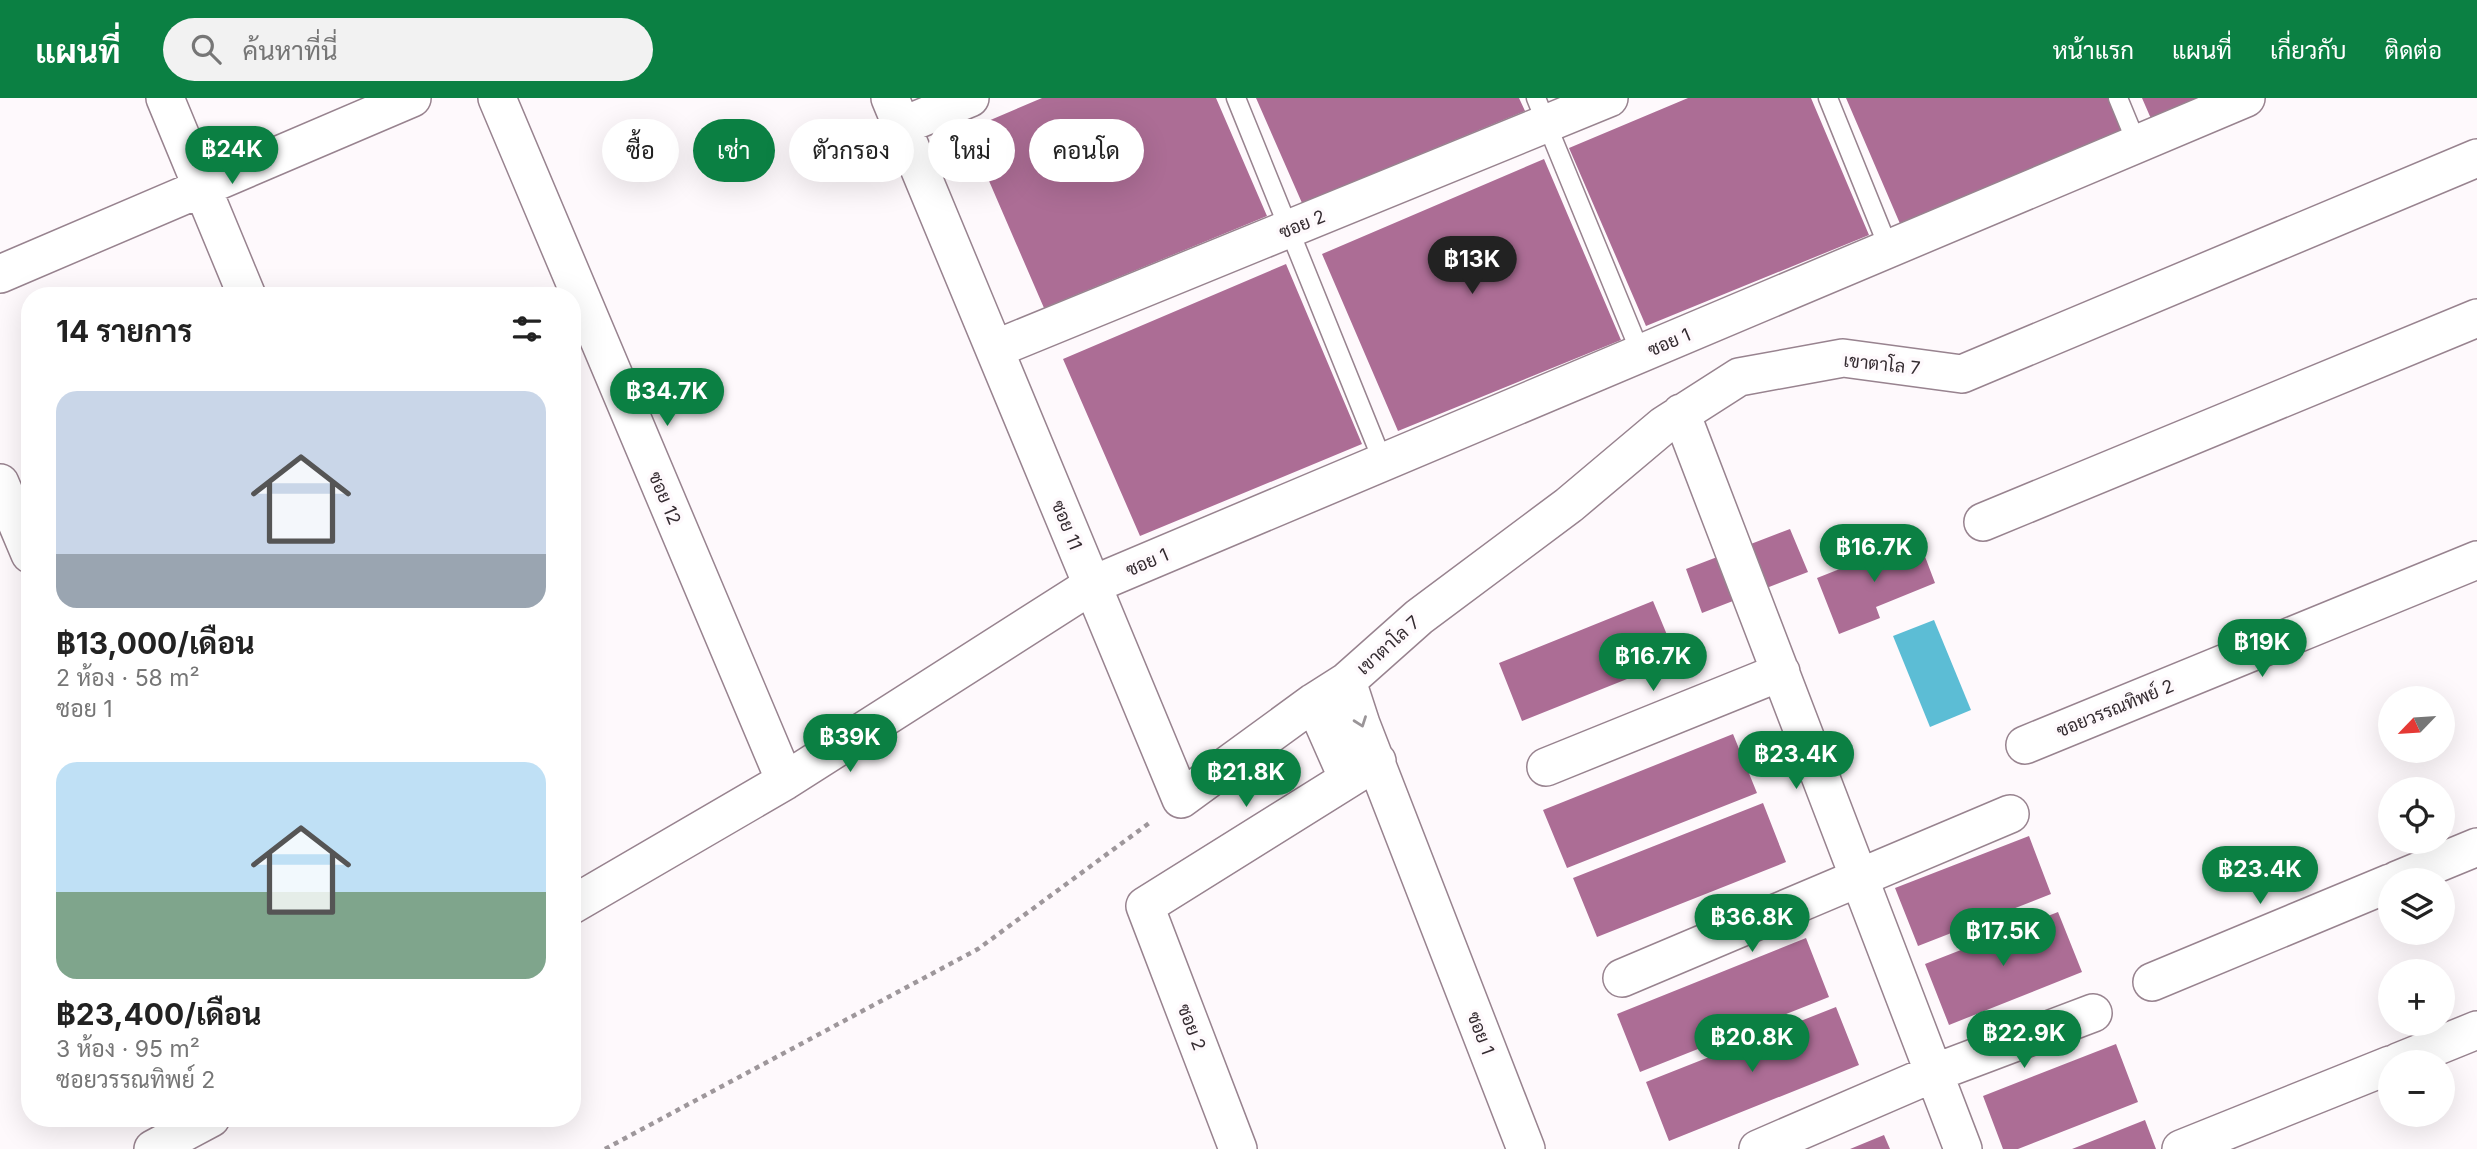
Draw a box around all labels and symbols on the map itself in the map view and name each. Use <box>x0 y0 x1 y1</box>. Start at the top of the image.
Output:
pin: ฿24K <box>191 126 273 186</box>
street label: ซอย 2 <box>1276 205 1328 243</box>
pin: ฿13K <box>1431 236 1513 296</box>
street label: ซอย 1 <box>1644 324 1694 360</box>
street label: เขาตาโล 7 <box>1843 348 1922 378</box>
pin: ฿34.7K <box>610 368 724 428</box>
street label: ซอย 12 <box>645 468 685 528</box>
street label: ซอย 11 <box>1048 497 1086 553</box>
pin: ฿16.7K <box>1817 524 1931 584</box>
street label: ซอย 1 <box>1122 544 1172 580</box>
street label: เขาตาโล 7 <box>1351 610 1424 679</box>
pin: ฿19K <box>2221 620 2303 679</box>
pin: ฿16.7K <box>1596 634 1710 693</box>
street label: ซอยวรรณทิพย์ 2 <box>2053 673 2177 741</box>
north arrow <box>2378 686 2455 763</box>
pin: ฿39K <box>809 714 891 774</box>
one-way arrow <box>1353 715 1367 727</box>
pin: ฿23.4K <box>1739 732 1853 791</box>
pin: ฿21.8K <box>1189 750 1303 809</box>
pin: ฿23.4K <box>2203 846 2317 906</box>
pin: ฿36.8K <box>1695 894 1809 954</box>
pin: ฿17.5K <box>1946 908 2060 968</box>
street label: ซอย 2 <box>1174 1001 1210 1053</box>
street label: ซอย 1 <box>1463 1009 1499 1057</box>
pin: ฿22.9K <box>1967 1010 2081 1070</box>
pin: ฿20.8K <box>1695 1014 1809 1074</box>

